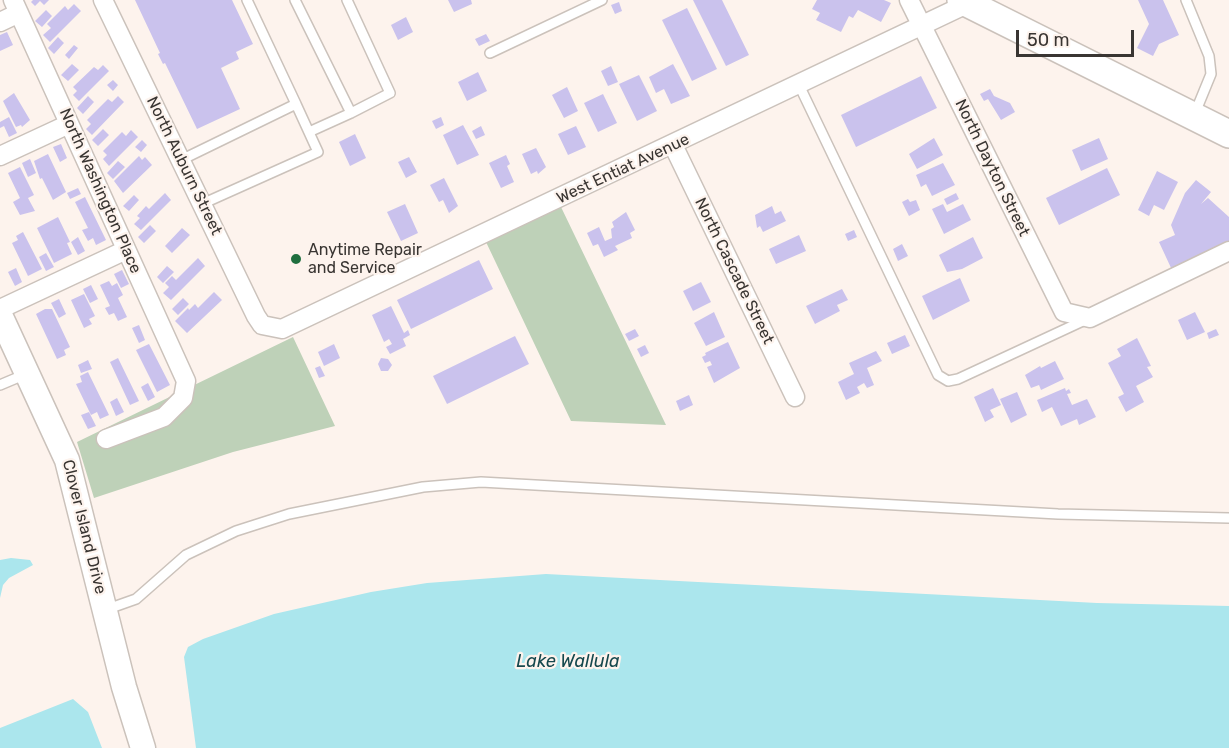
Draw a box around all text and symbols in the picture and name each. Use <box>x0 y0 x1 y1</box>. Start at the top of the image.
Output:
scale bar <box>1019 18 1138 56</box>
text: 50 m <box>1027 29 1070 51</box>
street label: North Auburn Street <box>142 94 226 238</box>
street label: North Dayton Street <box>950 96 1034 240</box>
street label: North Washington Place <box>55 106 145 276</box>
street label: West Entiat Avenue <box>554 130 692 208</box>
street label: North Cascade Street <box>690 195 778 347</box>
place label: Anytime Repair and Service <box>308 240 422 278</box>
marker: Anytime Repair and Service <box>289 252 303 266</box>
street label: Clover Island Drive <box>58 458 110 596</box>
water label: Lake Wallula <box>516 651 620 673</box>

